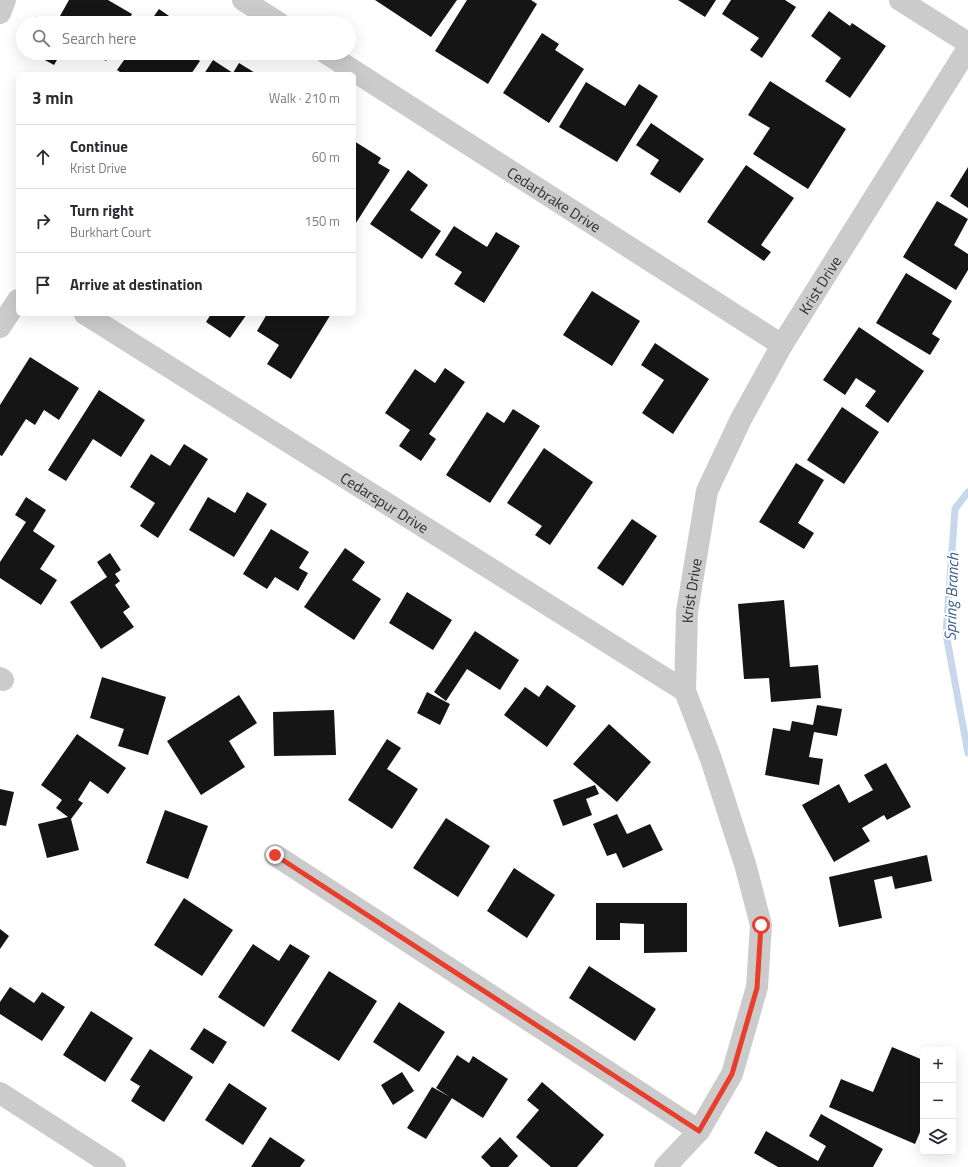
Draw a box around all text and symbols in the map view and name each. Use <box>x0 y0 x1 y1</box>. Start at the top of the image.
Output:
search box <box>16 16 356 60</box>
icon: search <box>30 27 52 49</box>
text: Search here <box>62 27 136 50</box>
text: 3 min <box>32 85 73 111</box>
text: Walk · 210 m <box>269 88 340 108</box>
text: Continue <box>70 135 128 158</box>
icon: ahead <box>32 146 54 168</box>
text: 60 m <box>312 147 340 167</box>
text: Krist Drive <box>70 158 127 178</box>
street label: Cedarbrake Drive <box>503 160 606 238</box>
text: Turn right <box>70 199 134 222</box>
icon: right <box>32 210 54 232</box>
text: 150 m <box>304 211 340 231</box>
text: Burkhart Court <box>70 222 151 242</box>
street label: Krist Drive <box>792 251 847 319</box>
text: Arrive at destination <box>70 273 203 296</box>
icon: arrive <box>32 274 54 296</box>
street label: Cedarspur Drive <box>336 466 433 539</box>
water label: Spring Branch <box>937 552 965 641</box>
street label: Krist Drive <box>675 556 707 623</box>
route end <box>266 846 284 864</box>
route start <box>752 916 770 934</box>
map controls <box>920 1047 956 1155</box>
button: + <box>920 1047 956 1083</box>
button: − <box>920 1083 956 1119</box>
button: layers <box>920 1119 956 1155</box>

